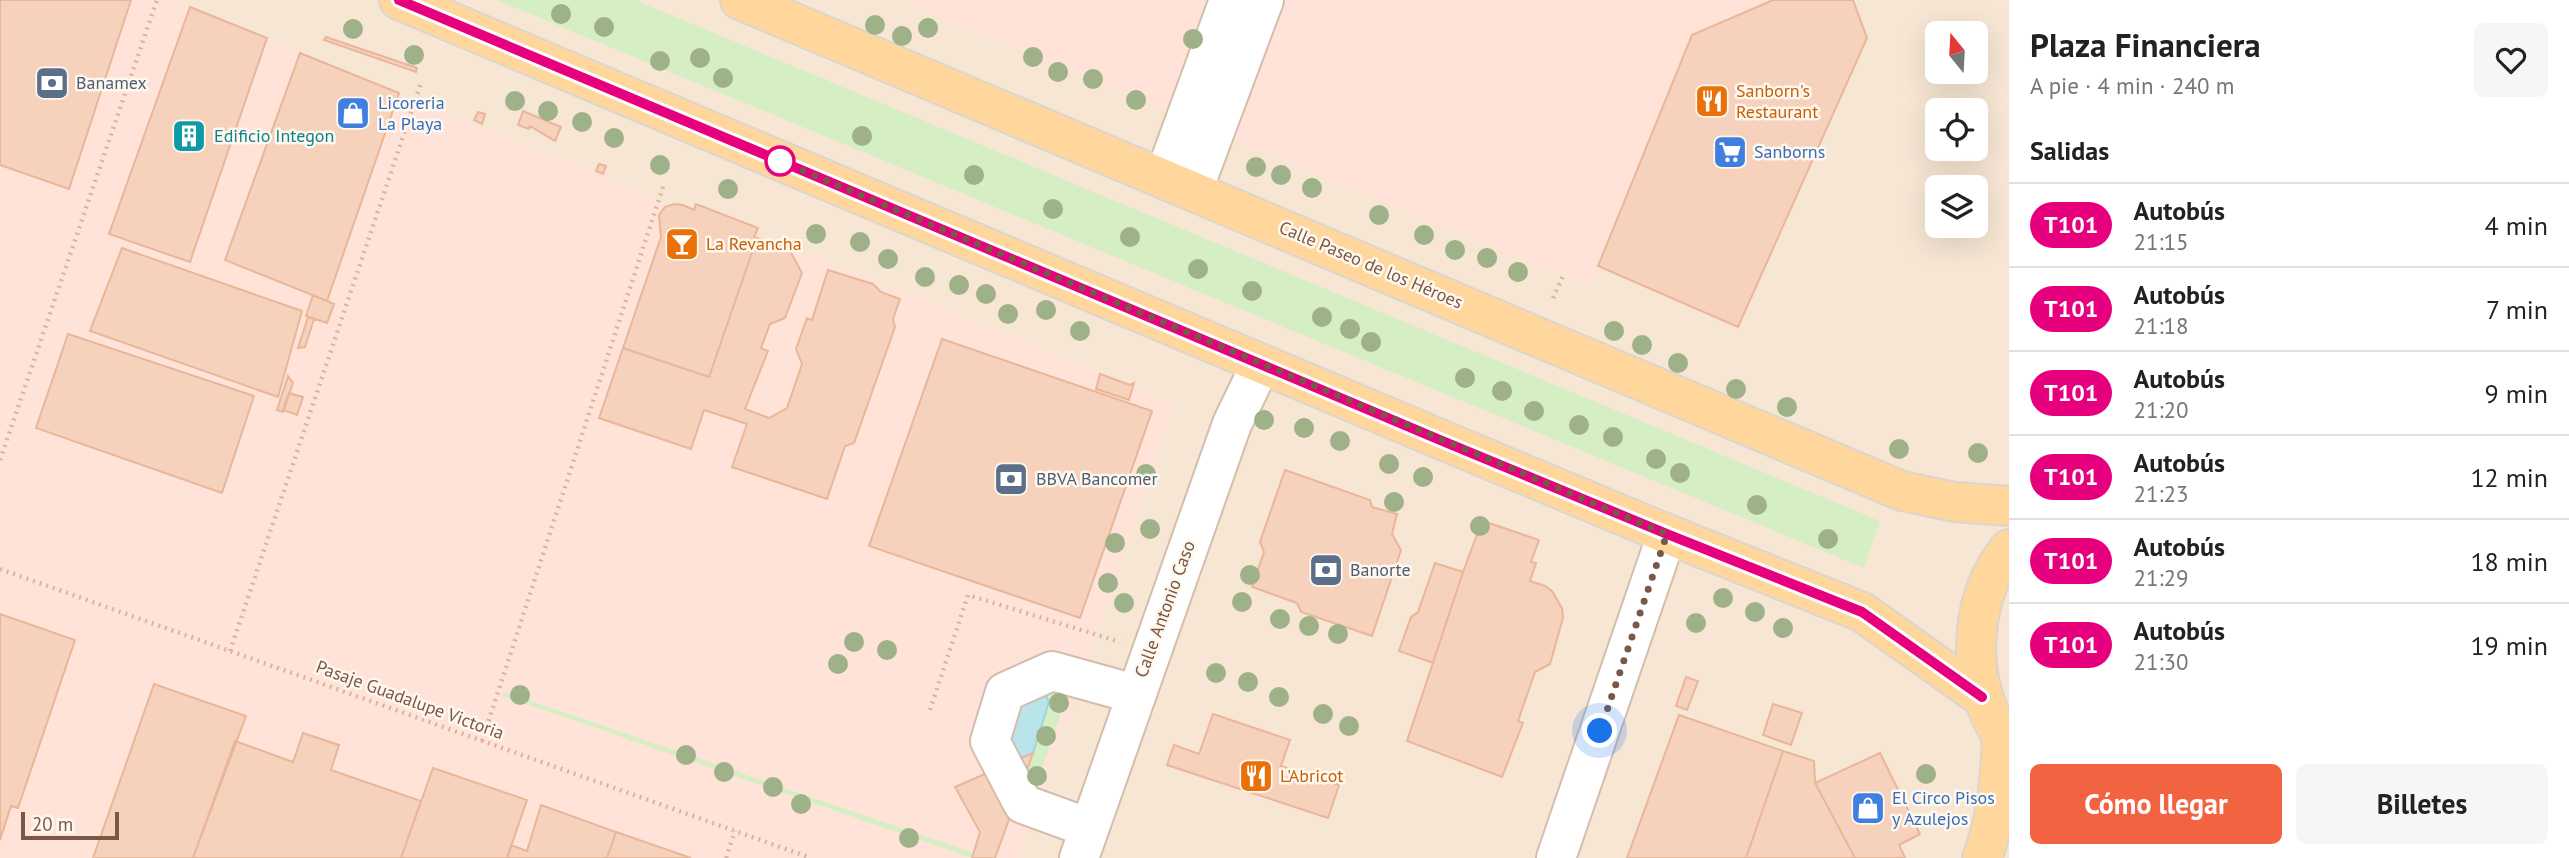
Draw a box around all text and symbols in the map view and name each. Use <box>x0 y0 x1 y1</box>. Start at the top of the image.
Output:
north arrow <box>1925 21 1988 84</box>
map controls <box>1925 21 1988 238</box>
text: Plaza Financiera <box>2030 23 2261 66</box>
button: heart <box>2474 23 2548 97</box>
bank icon: Banamex <box>33 64 71 102</box>
place label: Banamex <box>76 71 147 94</box>
text: A pie · 4 min · 240 m <box>2030 71 2234 100</box>
place label: Sanborn's Restaurant <box>1736 79 1818 123</box>
restaurant icon: Sanborn's Restaurant <box>1693 82 1731 120</box>
place label: Licoreria La Playa <box>378 91 445 135</box>
shop icon: Licoreria La Playa <box>334 94 372 132</box>
button: locate <box>1925 98 1988 161</box>
building icon: Edificio Integon <box>170 117 208 155</box>
place label: Edificio Integon <box>214 124 334 147</box>
supermarket icon: Sanborns <box>1711 133 1749 171</box>
text: Salidas <box>2030 134 2109 167</box>
place label: Sanborns <box>1754 140 1825 163</box>
unlabelled marker <box>765 146 795 176</box>
button: layers <box>1925 175 1988 238</box>
text: Autobús <box>2133 194 2225 227</box>
text: T101 <box>2044 209 2098 240</box>
text: 4 min <box>2485 209 2548 242</box>
street label: Calle Paseo de los Héroes <box>1276 215 1467 314</box>
bar icon: La Revancha <box>663 225 701 263</box>
text: 21:15 <box>2133 227 2189 256</box>
place label: La Revancha <box>706 232 802 255</box>
text: Autobús <box>2133 278 2225 311</box>
text: T101 <box>2044 293 2098 324</box>
text: 7 min <box>2486 293 2548 326</box>
text: 21:18 <box>2133 311 2189 340</box>
text: Autobús <box>2133 362 2225 395</box>
text: T101 <box>2044 377 2098 408</box>
text: 9 min <box>2485 377 2548 410</box>
text: 21:20 <box>2133 395 2189 424</box>
text: Autobús <box>2133 446 2225 479</box>
bank icon: BBVA Bancomer <box>992 460 1030 498</box>
text: T101 <box>2044 461 2098 492</box>
text: 12 min <box>2470 461 2548 494</box>
place label: BBVA Bancomer <box>1036 467 1158 490</box>
text: 21:23 <box>2133 479 2189 508</box>
text: Autobús <box>2133 530 2225 563</box>
street label: Calle Antonio Caso <box>1129 537 1200 680</box>
text: T101 <box>2044 545 2098 576</box>
text: 18 min <box>2470 545 2548 578</box>
bank icon: Banorte <box>1307 551 1345 589</box>
place label: Banorte <box>1350 558 1411 581</box>
text: 21:29 <box>2133 563 2189 592</box>
text: Autobús <box>2133 614 2225 647</box>
text: T101 <box>2044 629 2098 660</box>
text: 19 min <box>2470 629 2548 662</box>
text: 21:30 <box>2133 647 2189 676</box>
street label: Pasaje Guadalupe Victoria <box>313 655 507 744</box>
your location <box>1582 713 1617 748</box>
restaurant icon: L'Abricot <box>1237 757 1275 795</box>
place label: L'Abricot <box>1280 764 1343 787</box>
button: Cómo llegar <box>2030 764 2282 844</box>
button: Billetes <box>2296 764 2548 844</box>
place label: El Circo Pisos y Azulejos <box>1892 786 1995 830</box>
shop icon: El Circo Pisos y Azulejos <box>1849 789 1887 827</box>
scale bar <box>21 809 119 841</box>
text: 20 m <box>32 812 73 836</box>

